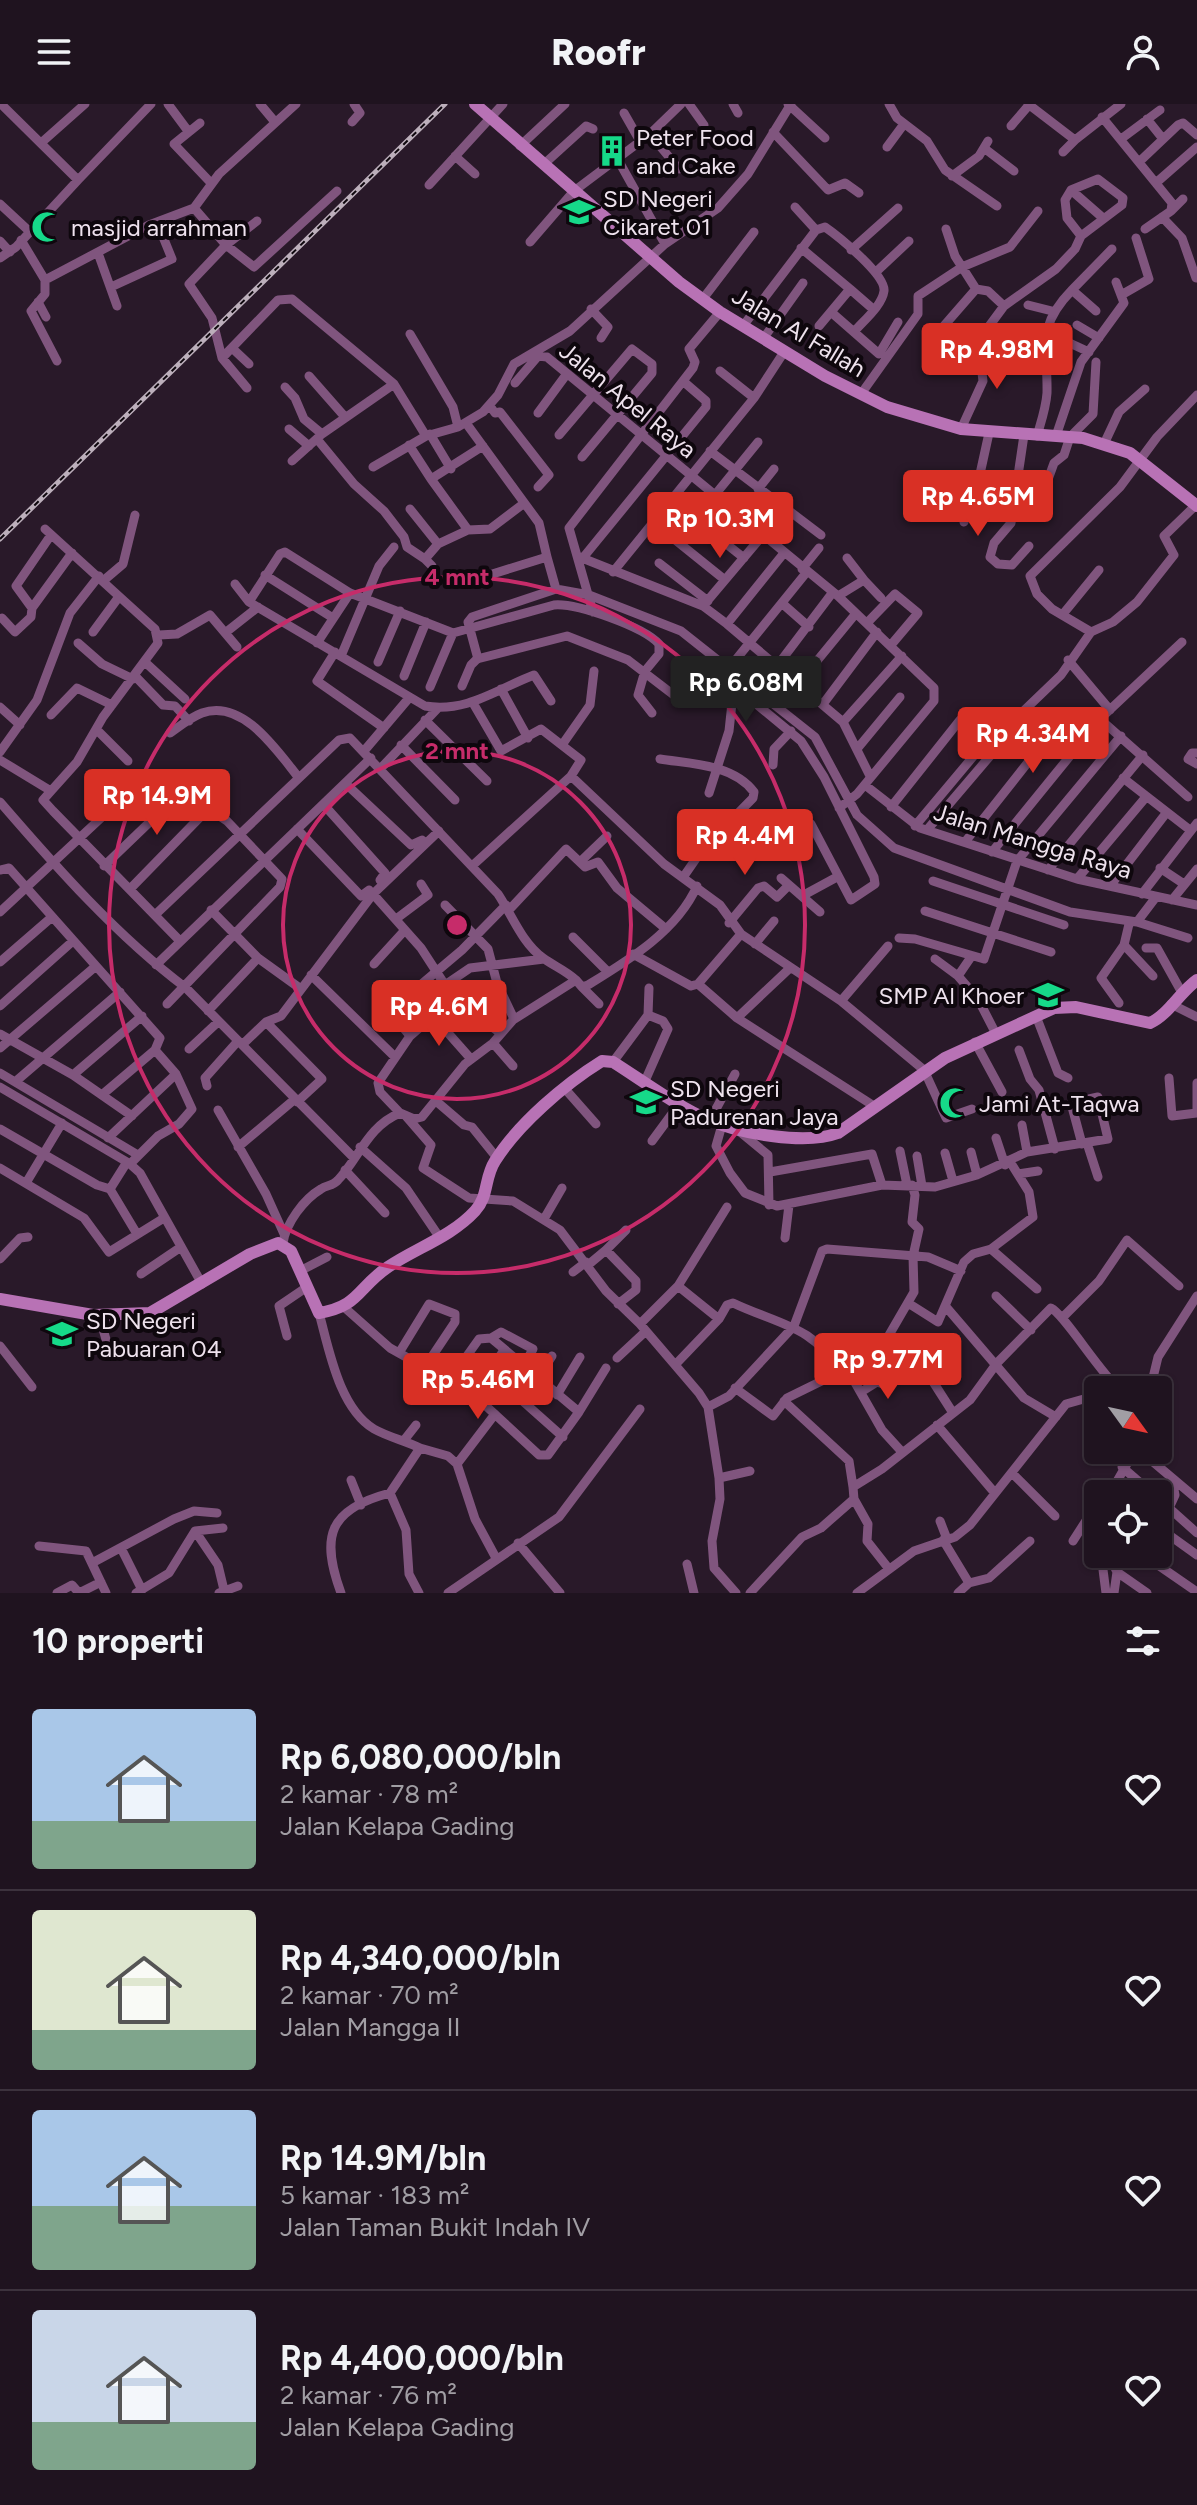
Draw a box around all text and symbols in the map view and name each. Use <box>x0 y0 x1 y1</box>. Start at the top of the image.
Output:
icon: menu <box>32 30 76 74</box>
icon: person <box>1121 30 1165 74</box>
text: Roofr <box>551 31 646 74</box>
place label: Peter Food and Cake <box>636 123 754 180</box>
building icon: Peter Food and Cake <box>595 134 629 168</box>
place label: SD Negeri Cikaret 01 <box>603 184 713 241</box>
school or university icon: SD Negeri Cikaret 01 <box>562 195 596 229</box>
mosque icon: masjid arrahman <box>30 210 64 244</box>
place label: masjid arrahman <box>71 213 247 242</box>
street label: Jalan Al Fallah <box>727 281 871 383</box>
pin: Rp 4.98M <box>914 323 1080 391</box>
text: Rp 4.98M <box>940 333 1054 365</box>
street label: Jalan Apel Raya <box>554 336 702 464</box>
pin: Rp 4.65M <box>895 470 1061 538</box>
text: Rp 4.65M <box>921 480 1035 512</box>
pin: Rp 10.3M <box>637 492 803 560</box>
text: Rp 10.3M <box>665 502 775 534</box>
text: 4 mnt <box>424 562 490 591</box>
pin: Rp 6.08M <box>663 656 829 724</box>
text: Rp 6.08M <box>688 666 804 698</box>
pin: Rp 4.34M <box>950 707 1116 775</box>
text: Rp 4.34M <box>976 717 1090 749</box>
text: 2 mnt <box>425 736 489 765</box>
pin: Rp 14.9M <box>74 769 240 837</box>
text: Rp 14.9M <box>102 779 212 811</box>
street label: Jalan Mangga Raya <box>931 797 1135 885</box>
pin: Rp 4.4M <box>671 809 819 877</box>
text: Rp 4.4M <box>695 819 795 851</box>
centre of rings <box>443 911 471 939</box>
school or university icon: SMP Al Khoer <box>1031 978 1065 1012</box>
pin: Rp 4.6M <box>365 980 513 1048</box>
place label: SMP Al Khoer <box>879 981 1024 1010</box>
text: Rp 4.6M <box>390 990 488 1022</box>
place label: SD Negeri Padurenan Jaya <box>670 1074 839 1131</box>
school or university icon: SD Negeri Padurenan Jaya <box>629 1085 663 1119</box>
mosque icon: Jami At-Taqwa <box>938 1086 972 1120</box>
place label: Jami At-Taqwa <box>979 1089 1140 1118</box>
place label: SD Negeri Pabuaran 04 <box>86 1306 222 1363</box>
school or university icon: SD Negeri Pabuaran 04 <box>45 1317 79 1351</box>
pin: Rp 9.77M <box>805 1333 971 1401</box>
text: Rp 9.77M <box>832 1343 944 1375</box>
pin: Rp 5.46M <box>395 1353 561 1421</box>
text: Rp 5.46M <box>421 1363 535 1395</box>
north arrow <box>1084 1376 1172 1464</box>
map controls <box>1084 1376 1172 1568</box>
button: locate <box>1084 1480 1172 1568</box>
icon: filters <box>1121 1619 1165 1663</box>
text: 10 properti <box>32 1621 204 1662</box>
text: Rp 6,080,000/bln <box>280 1737 561 1778</box>
icon: home <box>96 1741 192 1837</box>
icon: heart <box>1121 1767 1165 1811</box>
text: 2 kamar · 78 m² <box>280 1778 458 1810</box>
text: Jalan Kelapa Gading <box>280 1810 515 1842</box>
text: Rp 4,340,000/bln <box>280 1938 561 1979</box>
icon: home <box>96 1942 192 2038</box>
icon: heart <box>1121 1968 1165 2012</box>
text: 2 kamar · 70 m² <box>280 1979 459 2011</box>
text: Jalan Mangga II <box>280 2011 461 2043</box>
text: Rp 14.9M/bln <box>280 2138 486 2179</box>
icon: home <box>96 2142 192 2238</box>
icon: heart <box>1121 2168 1165 2212</box>
text: 5 kamar · 183 m² <box>280 2179 469 2211</box>
text: Jalan Taman Bukit Indah IV <box>280 2211 590 2243</box>
text: Rp 4,400,000/bln <box>280 2338 564 2379</box>
icon: home <box>96 2342 192 2438</box>
icon: heart <box>1121 2368 1165 2412</box>
text: 2 kamar · 76 m² <box>280 2379 457 2411</box>
text: Jalan Kelapa Gading <box>280 2411 515 2443</box>

